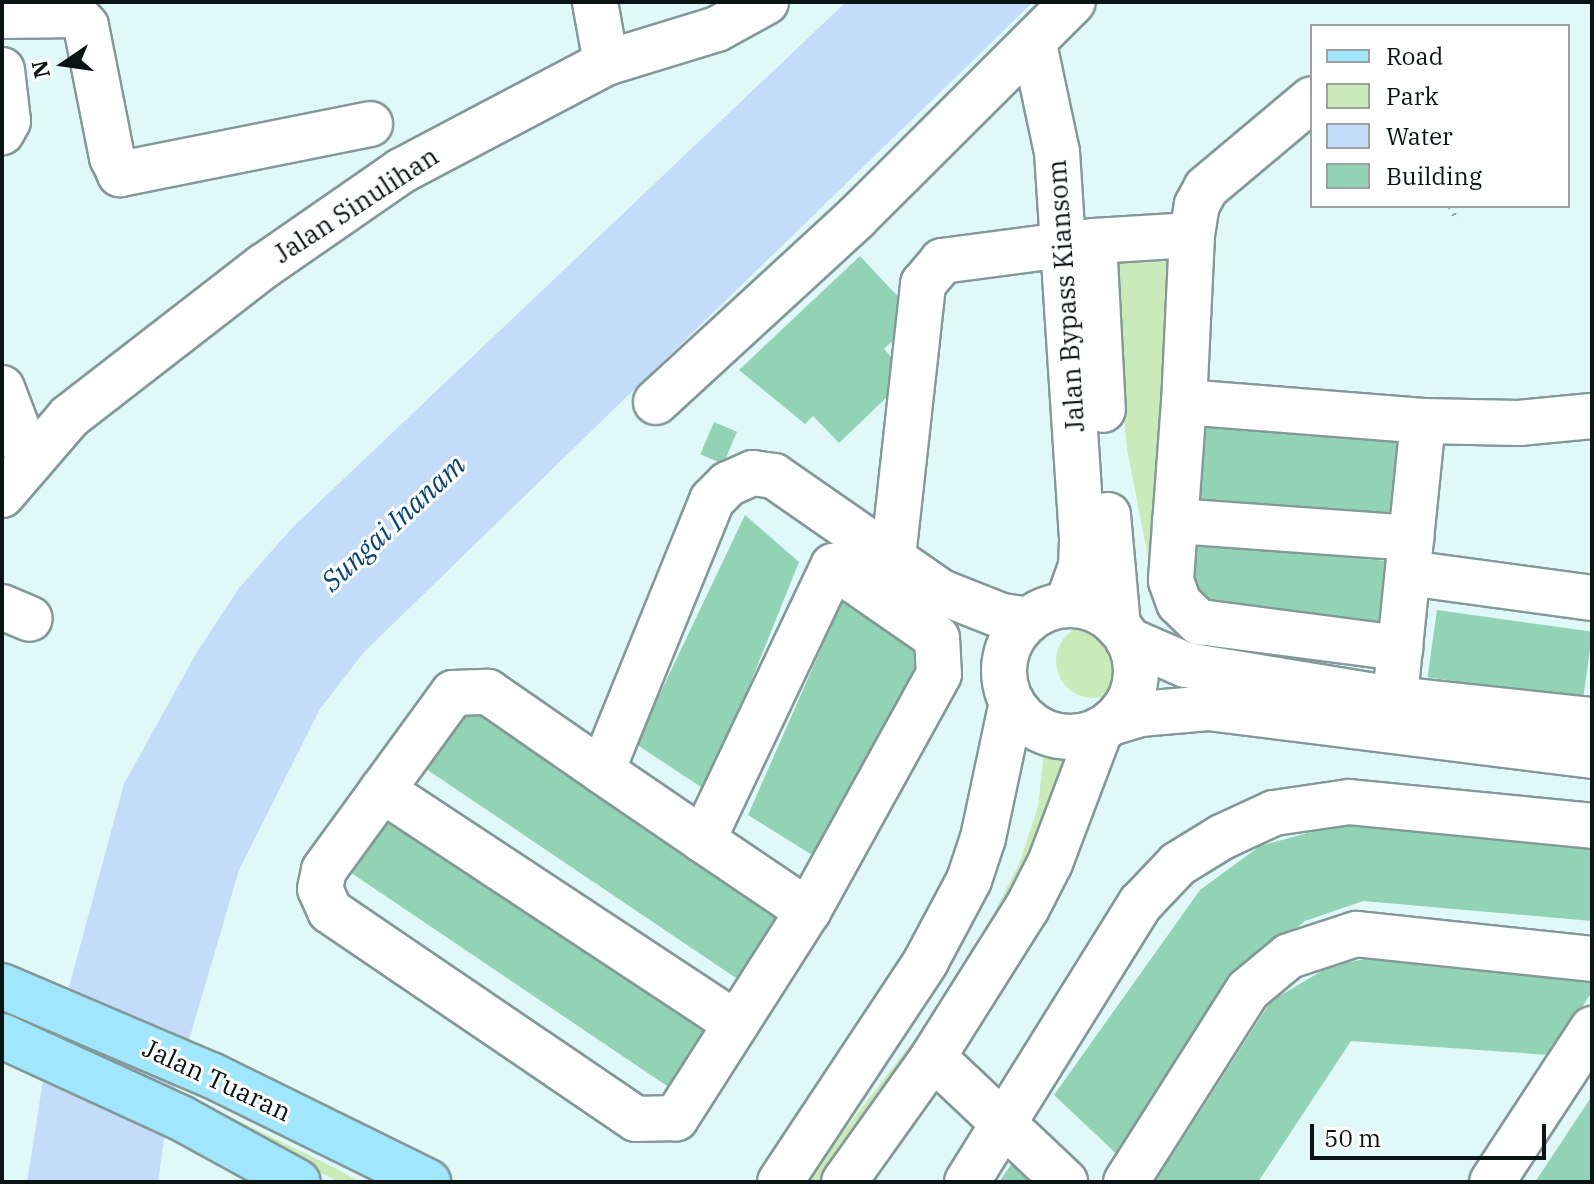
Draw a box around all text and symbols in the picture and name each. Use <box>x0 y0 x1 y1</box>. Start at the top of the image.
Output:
north arrow <box>24 24 104 104</box>
legend <box>1310 24 1570 208</box>
text: Road <box>1386 40 1443 72</box>
text: N <box>24 58 56 81</box>
text: Park <box>1386 80 1438 112</box>
text: Water <box>1386 120 1453 152</box>
street label: Jalan Sinulihan <box>268 140 444 270</box>
street label: Jalan Bypass Kiansom <box>1041 159 1091 433</box>
text: Building <box>1386 160 1482 192</box>
water label: Sungai Inanam <box>314 448 472 598</box>
street label: Jalan Tuaran <box>138 1032 296 1128</box>
scale bar <box>1314 1108 1550 1158</box>
text: 50 m <box>1324 1122 1381 1154</box>

